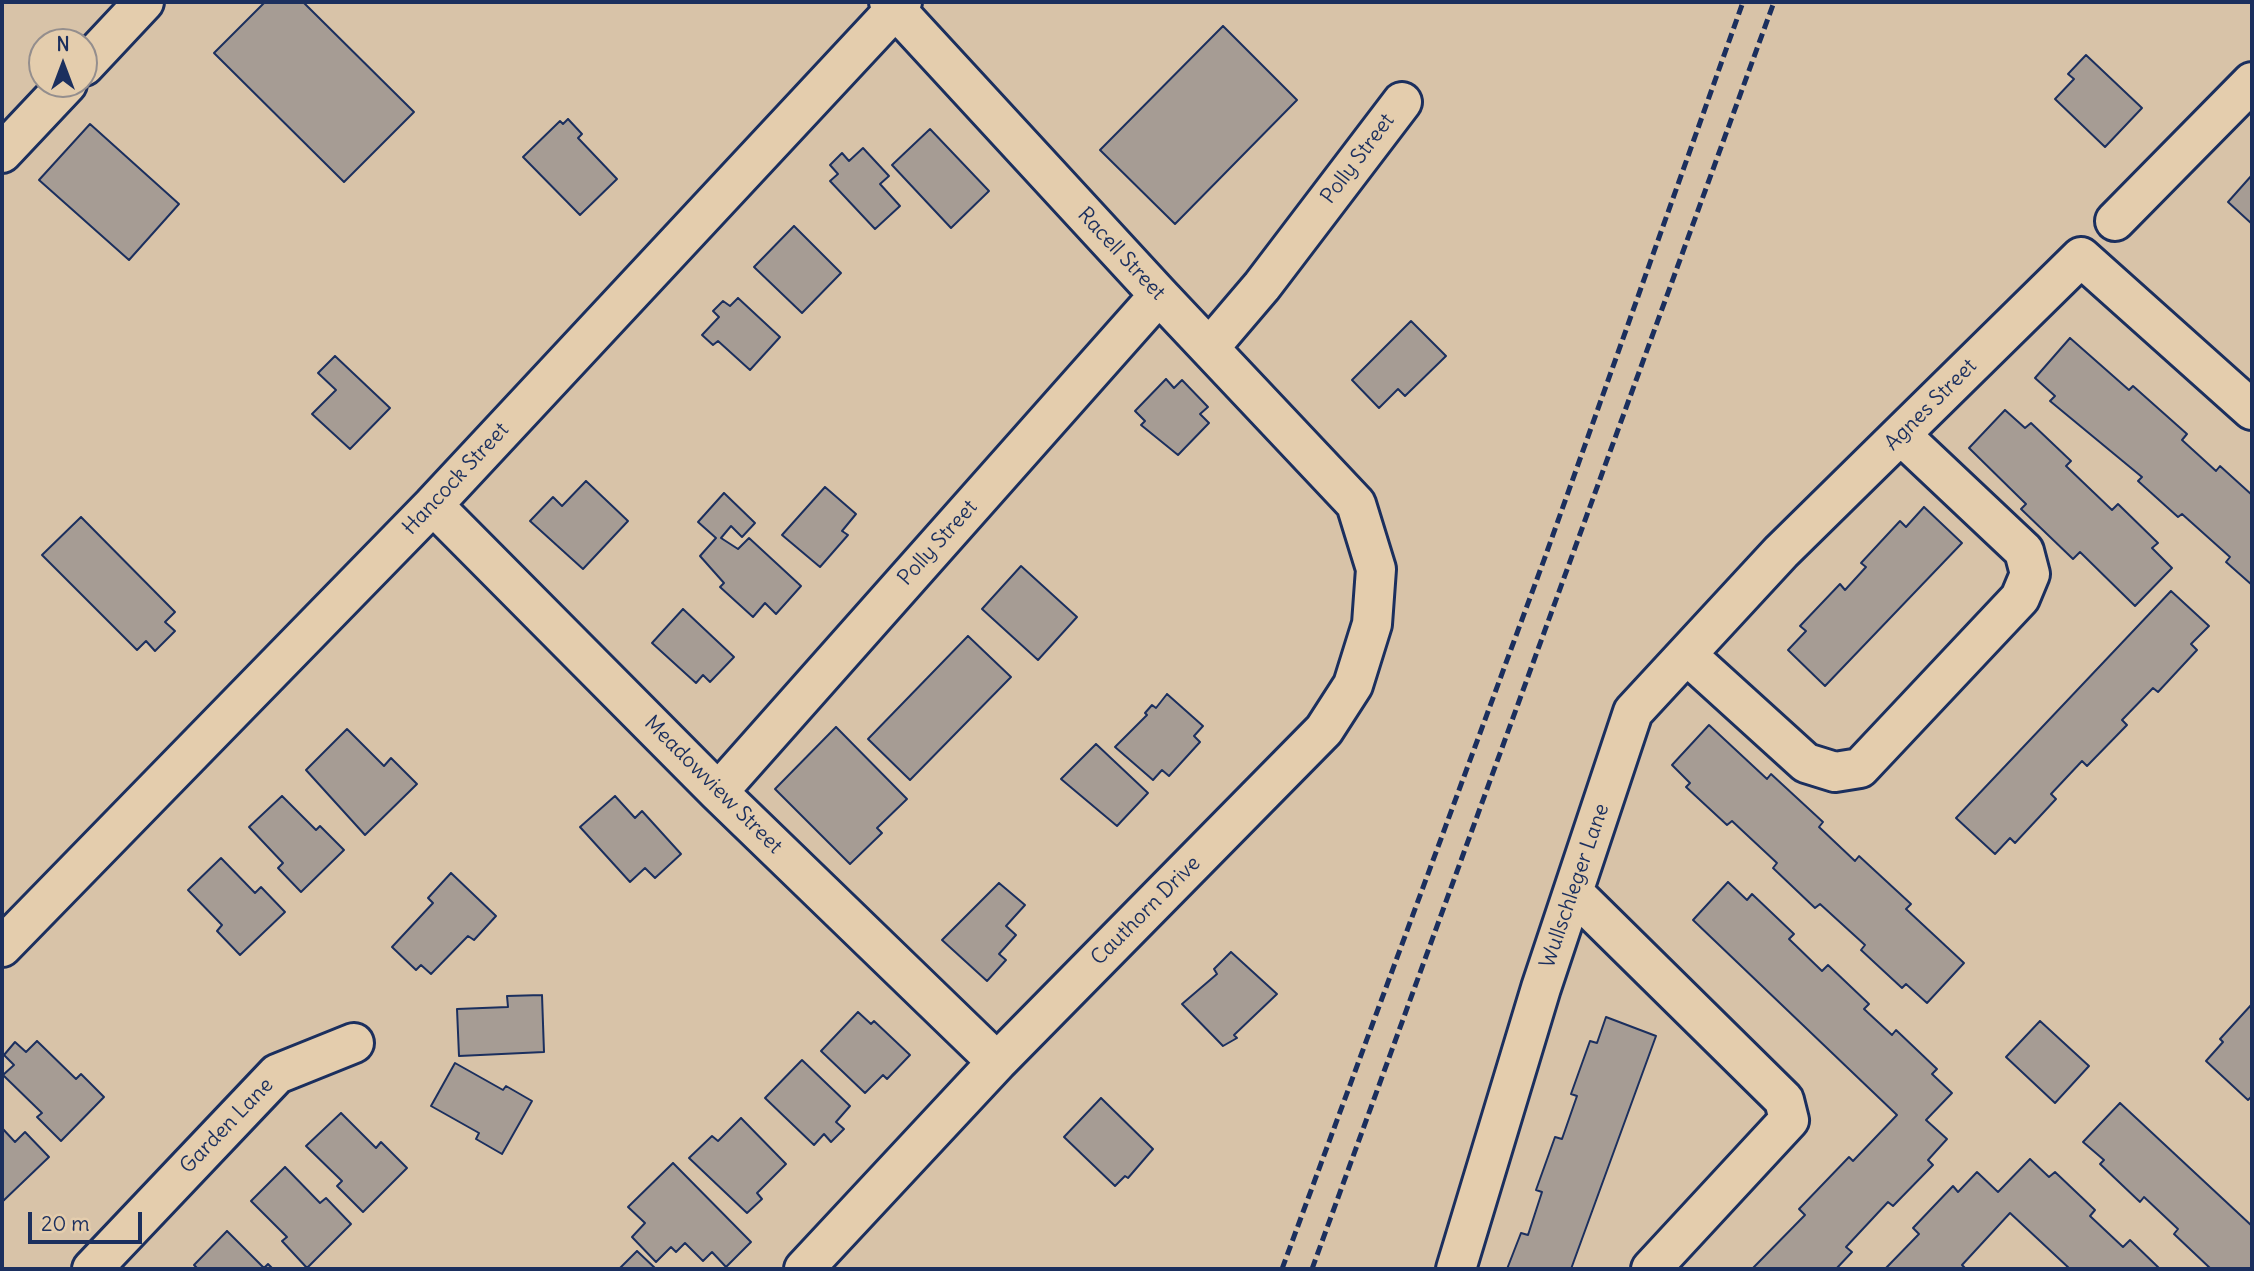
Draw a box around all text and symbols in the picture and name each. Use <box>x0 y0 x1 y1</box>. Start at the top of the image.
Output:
north arrow <box>28 28 98 98</box>
text: N <box>56 32 70 56</box>
street label: Polly Street <box>1316 109 1400 209</box>
street label: Racell Street <box>1072 203 1170 305</box>
street label: Agnes Street <box>1880 354 1982 456</box>
street label: Hancock Street <box>398 418 514 540</box>
street label: Polly Street <box>893 495 983 591</box>
street label: Meadowview Street <box>639 711 787 859</box>
street label: Wullschleger Lane <box>1535 801 1615 971</box>
street label: Cauthorn Drive <box>1086 851 1206 971</box>
street label: Garden Lane <box>175 1073 279 1179</box>
scale bar <box>32 1198 145 1242</box>
text: 20 m <box>41 1210 90 1237</box>

